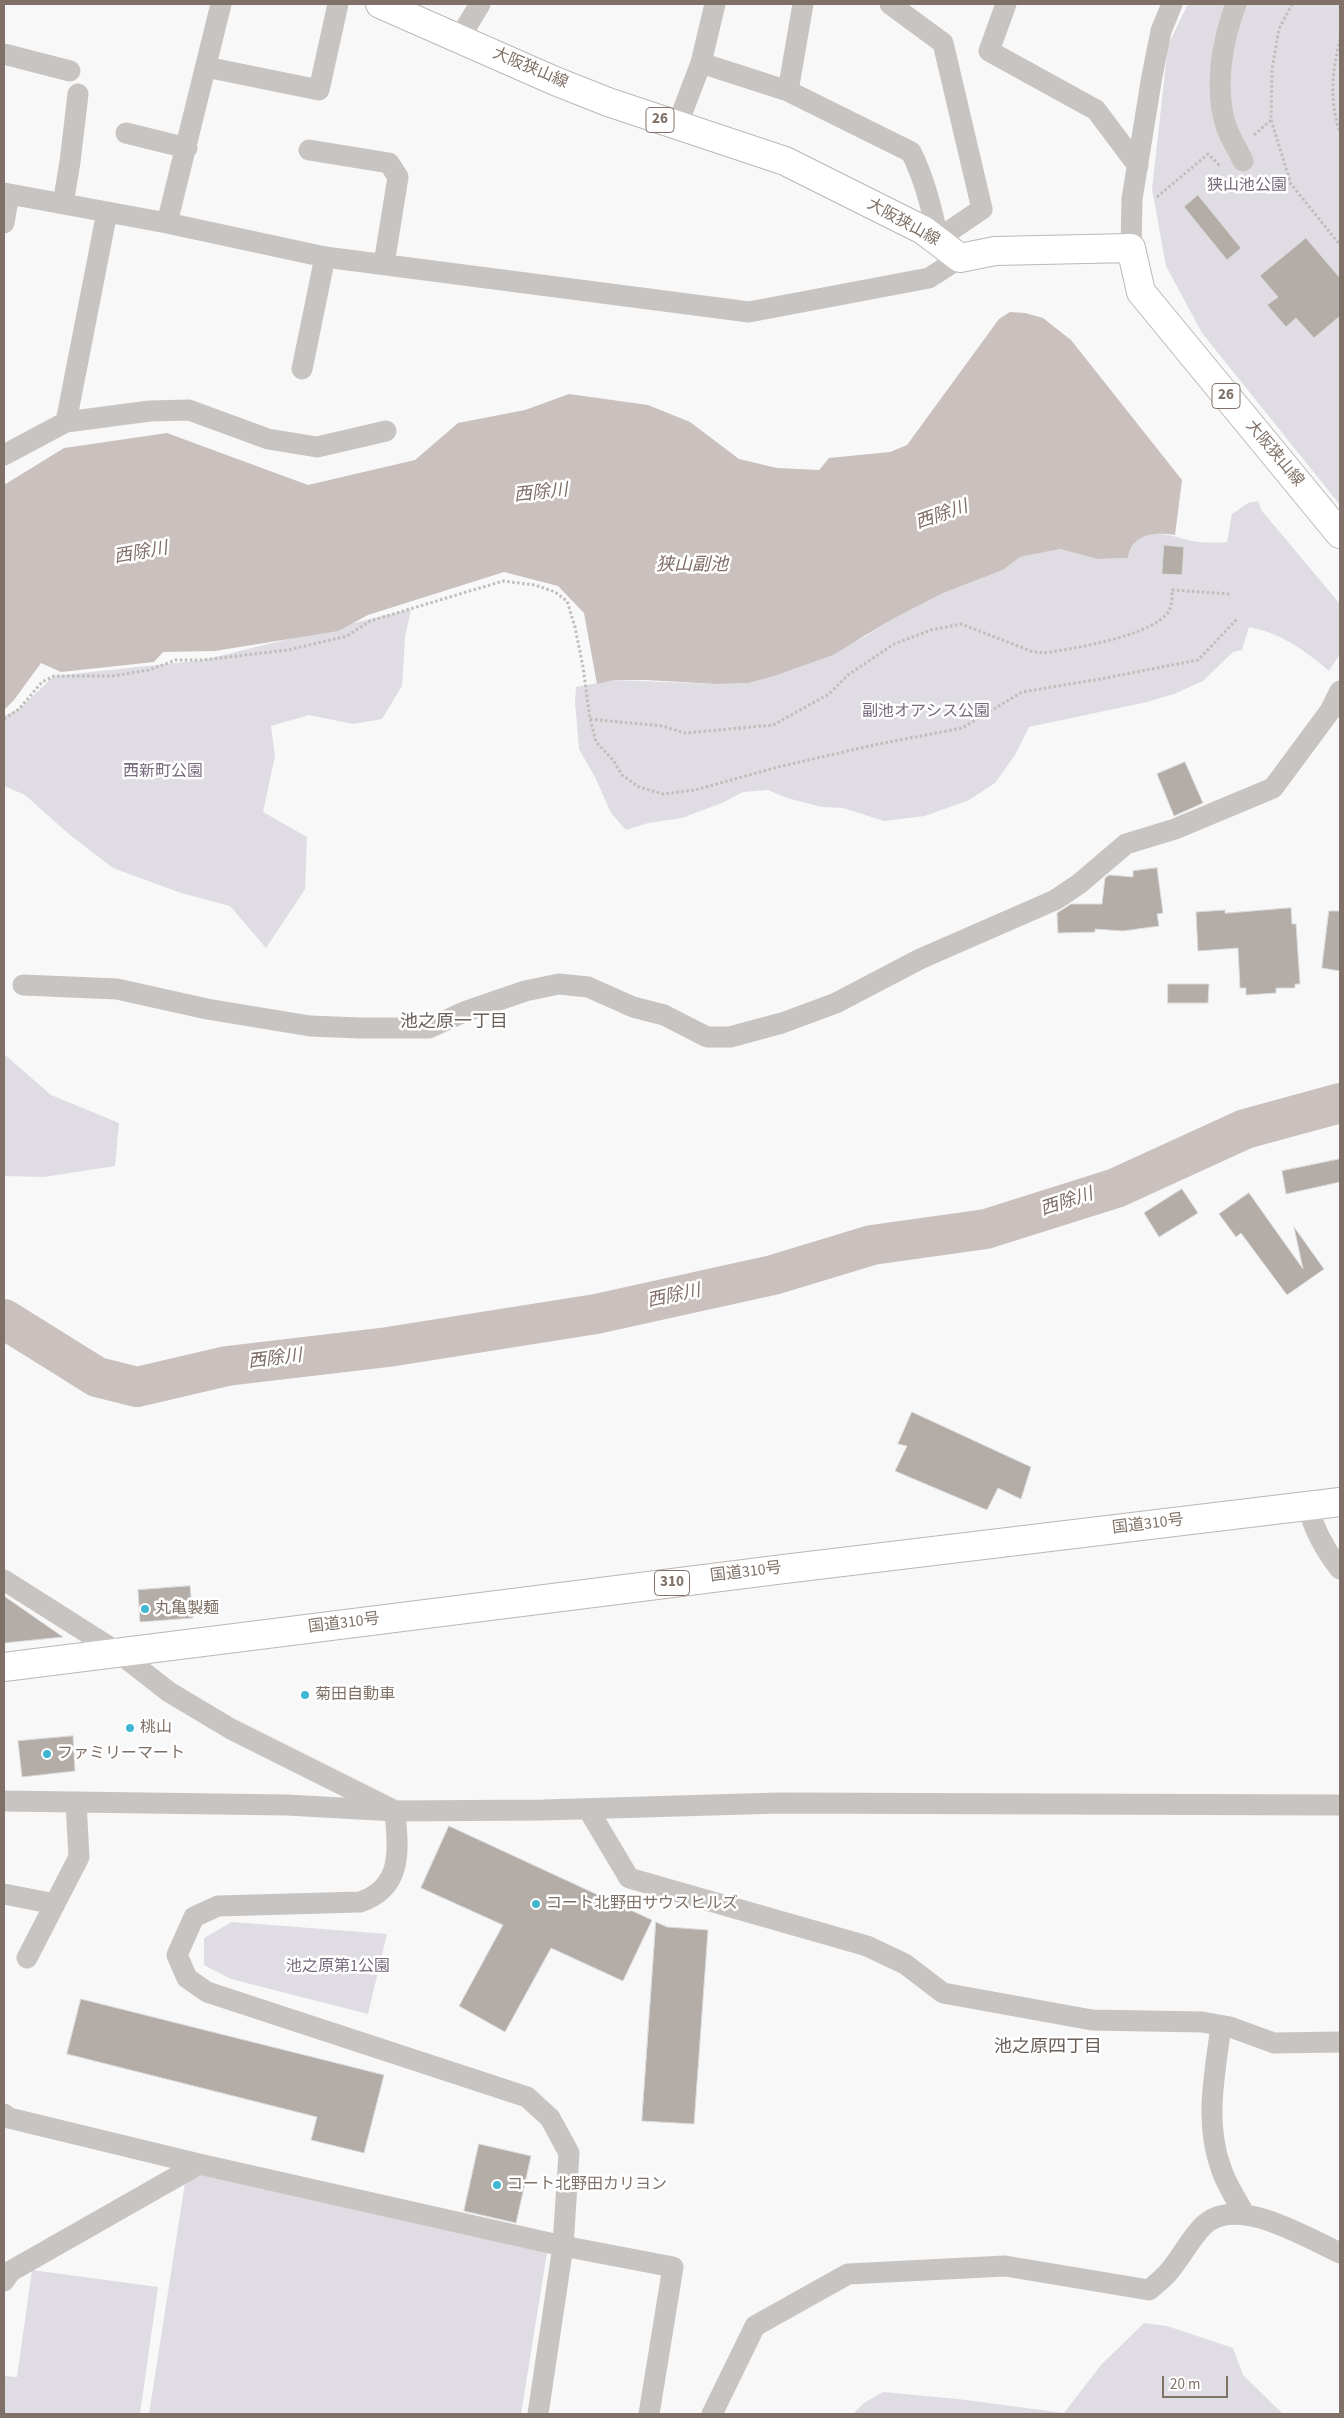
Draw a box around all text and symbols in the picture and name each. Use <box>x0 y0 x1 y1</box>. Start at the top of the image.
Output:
street label: 大阪狭山線 <box>489 45 571 93</box>
road number: 26 <box>646 108 674 132</box>
park label: 狭山池公園 <box>1207 176 1287 196</box>
street label: 大阪狭山線 <box>863 195 943 251</box>
road number: 26 <box>1212 384 1240 408</box>
street label: 大阪狭山線 <box>1241 417 1307 491</box>
water label: 西除川 <box>513 480 569 508</box>
water label: 西除川 <box>913 497 971 535</box>
water label: 西除川 <box>113 539 169 569</box>
water label: 狭山副池 <box>656 555 728 577</box>
park label: 副池オアシス公園 <box>862 702 990 722</box>
park label: 西新町公園 <box>123 762 203 782</box>
district label: 池之原一丁目 <box>400 1012 508 1034</box>
water label: 西除川 <box>1038 1184 1096 1222</box>
water label: 西除川 <box>645 1281 703 1313</box>
water label: 西除川 <box>247 1346 303 1374</box>
street label: 国道310号 <box>1111 1511 1185 1539</box>
street label: 国道310号 <box>709 1559 783 1587</box>
road number: 310 <box>654 1570 690 1596</box>
place label: 丸亀製麺 <box>155 1599 219 1619</box>
marker: 丸亀製麺 <box>139 1603 151 1615</box>
street label: 国道310号 <box>307 1610 381 1638</box>
place label: 菊田自動車 <box>315 1685 395 1705</box>
marker: 菊田自動車 <box>299 1689 311 1701</box>
place label: 桃山 <box>140 1718 172 1738</box>
marker: 桃山 <box>124 1722 136 1734</box>
place label: ファミリーマート <box>57 1744 185 1764</box>
marker: ファミリーマート <box>41 1748 53 1760</box>
place label: コート北野田サウスヒルズ <box>546 1894 738 1914</box>
marker: コート北野田サウスヒルズ <box>530 1898 542 1910</box>
park label: 池之原第1公園 <box>286 1957 390 1977</box>
district label: 池之原四丁目 <box>994 2037 1102 2059</box>
place label: コート北野田カリヨン <box>507 2175 667 2195</box>
marker: コート北野田カリヨン <box>491 2179 503 2191</box>
scale bar <box>1164 2366 1230 2398</box>
text: 20 m <box>1170 2374 1200 2395</box>

